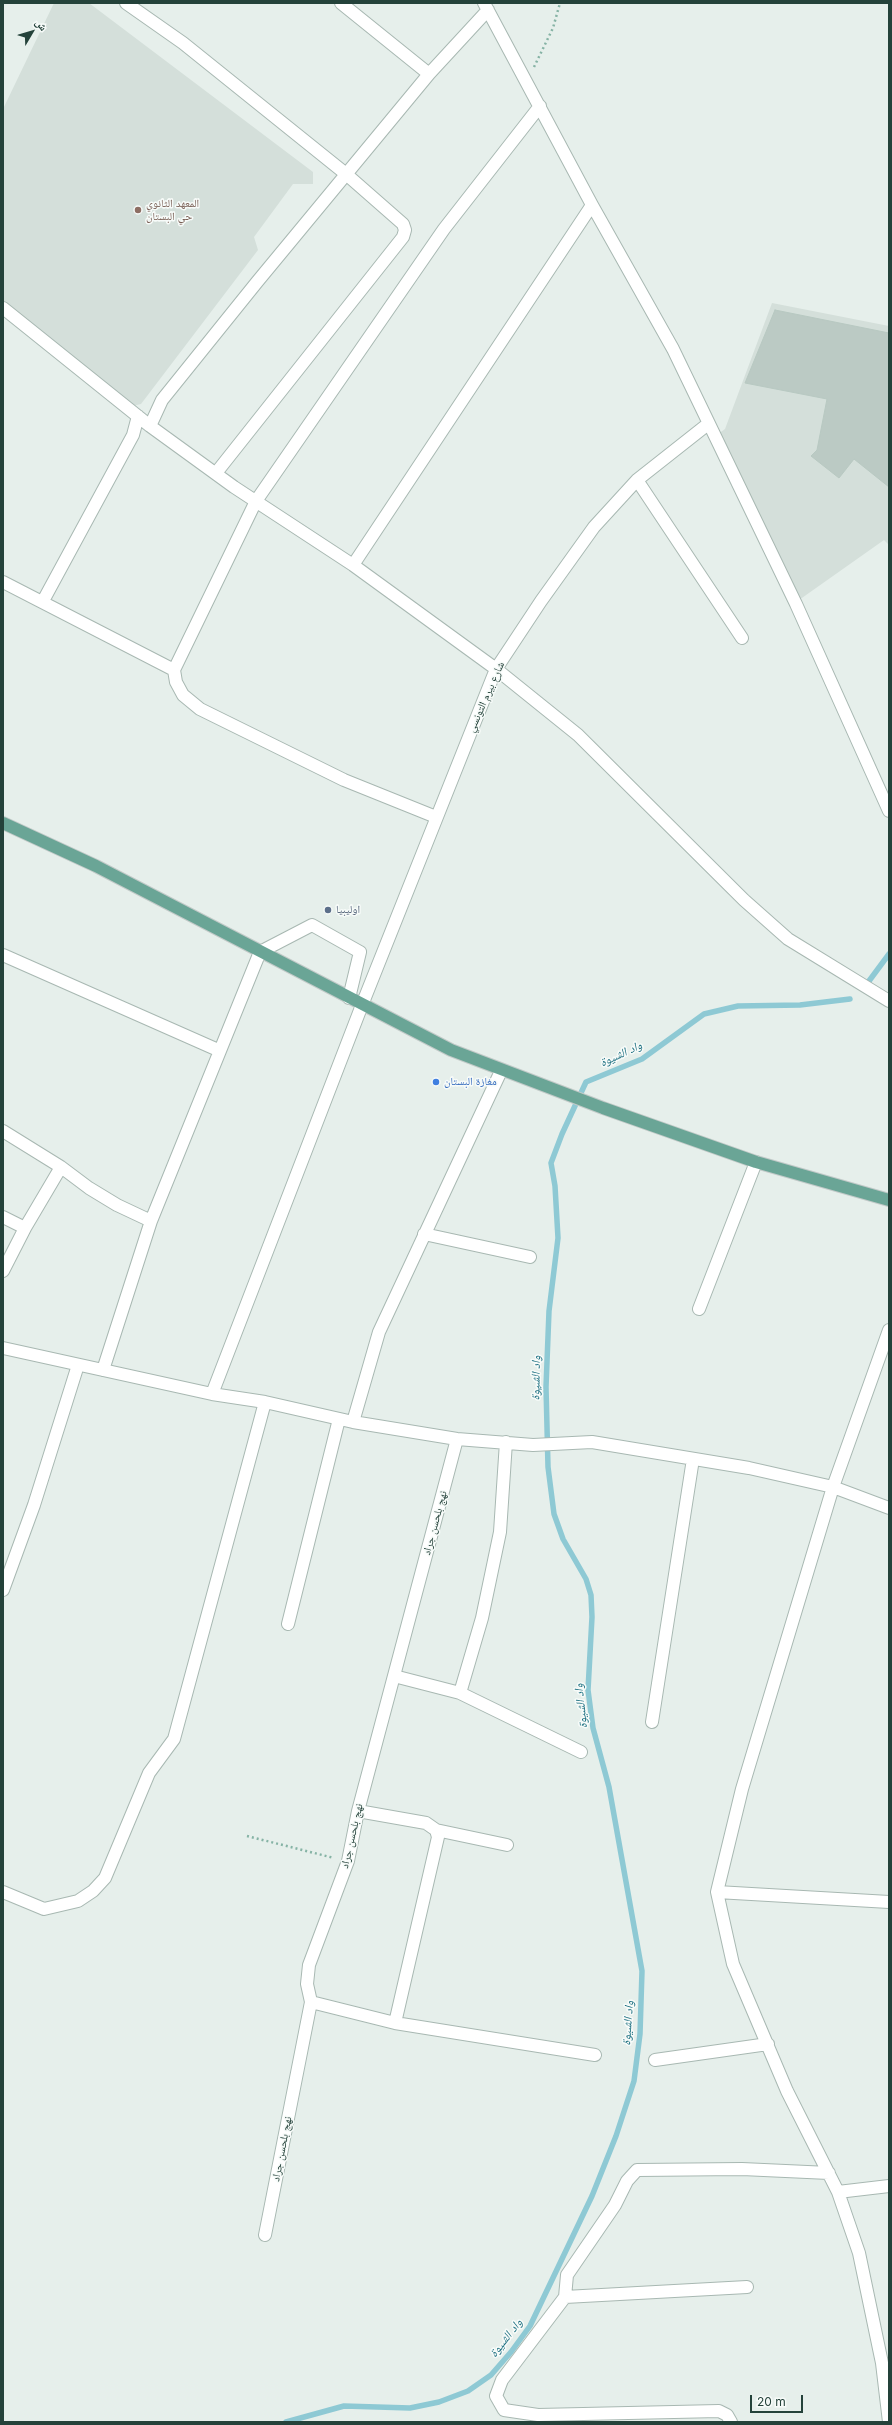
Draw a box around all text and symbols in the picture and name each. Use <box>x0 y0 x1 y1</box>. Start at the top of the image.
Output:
north arrow <box>12 12 52 52</box>
text: ش <box>32 16 51 34</box>
place label: المعهد الثانوي حي البستان <box>146 197 199 223</box>
marker: المعهد الثانوي حي البستان <box>133 205 143 215</box>
street label: شارع بيرم التونسي <box>465 660 507 734</box>
place label: اوليبيا <box>336 903 360 917</box>
marker: اوليبيا <box>323 905 333 915</box>
water label: واد الشيوة <box>598 1038 644 1070</box>
place label: مغازة البستان <box>444 1075 497 1089</box>
marker: مغازة البستان <box>431 1077 441 1087</box>
water label: واد الشيوة <box>528 1355 544 1401</box>
street label: نهج بلحسن جراد <box>420 1489 450 1557</box>
water label: واد الشيوة <box>571 1683 591 1729</box>
street label: نهج بلحسن جراد <box>338 1802 366 1870</box>
water label: واد الشيوة <box>619 2000 637 2046</box>
street label: نهج بلحسن جراد <box>269 2115 295 2183</box>
water label: واد الشيوة <box>486 2316 526 2360</box>
scale bar <box>752 2387 805 2413</box>
text: 20 m <box>757 2394 786 2409</box>

